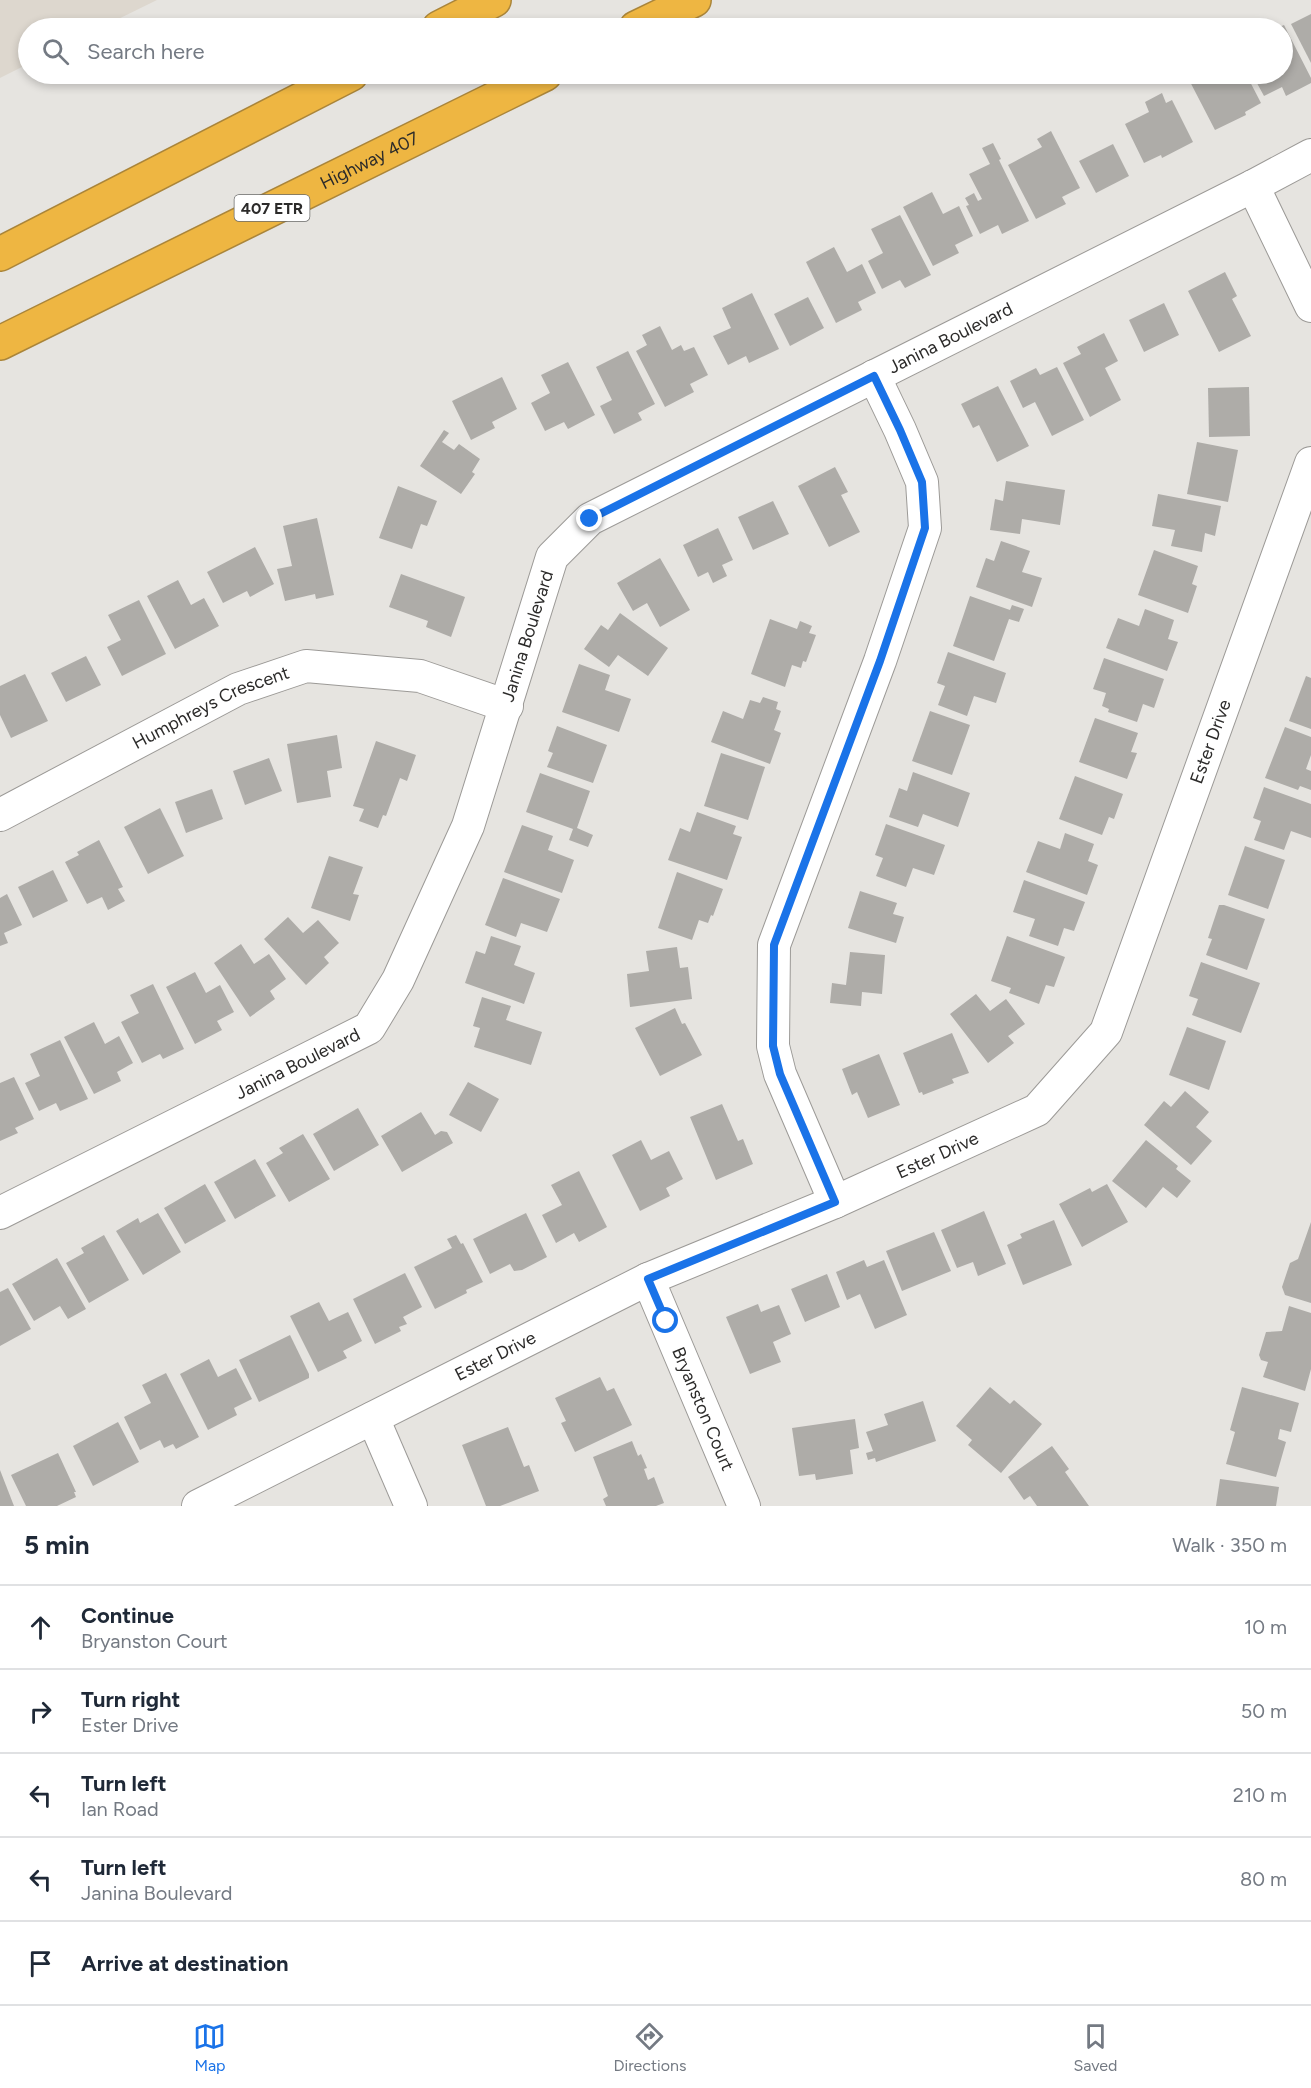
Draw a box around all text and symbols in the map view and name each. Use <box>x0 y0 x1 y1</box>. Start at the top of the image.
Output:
search box <box>18 18 1293 84</box>
icon: search <box>39 35 72 68</box>
text: Search here <box>87 38 205 65</box>
street label: Highway 407 <box>316 127 423 194</box>
road number: 407 ETR <box>234 195 310 221</box>
street label: Janina Boulevard <box>885 297 1016 378</box>
route end <box>576 505 602 531</box>
street label: Janina Boulevard <box>496 568 558 704</box>
street label: Humphreys Crescent <box>129 661 292 754</box>
street label: Ester Drive <box>1185 696 1236 787</box>
street label: Janina Boulevard <box>232 1023 364 1104</box>
street label: Ester Drive <box>893 1127 982 1183</box>
route start <box>652 1307 678 1333</box>
street label: Ester Drive <box>451 1326 540 1386</box>
street label: Bryanston Court <box>667 1344 739 1474</box>
text: 5 min <box>24 1529 90 1561</box>
text: Walk · 350 m <box>1172 1533 1287 1557</box>
text: Continue <box>81 1602 174 1629</box>
icon: ahead <box>24 1611 57 1644</box>
text: 10 m <box>1244 1615 1287 1639</box>
text: Bryanston Court <box>81 1629 228 1653</box>
text: Turn right <box>81 1686 180 1713</box>
icon: right <box>24 1695 57 1728</box>
text: 50 m <box>1241 1699 1287 1723</box>
text: Ester Drive <box>81 1713 179 1737</box>
text: Turn left <box>81 1770 167 1797</box>
icon: left <box>24 1779 57 1812</box>
text: 210 m <box>1233 1783 1287 1807</box>
text: Ian Road <box>81 1797 159 1821</box>
text: Turn left <box>81 1854 167 1881</box>
icon: left <box>24 1863 57 1896</box>
text: 80 m <box>1240 1867 1287 1891</box>
text: Janina Boulevard <box>81 1881 232 1905</box>
icon: arrive <box>24 1947 57 1980</box>
text: Arrive at destination <box>81 1950 289 1977</box>
tab: Map <box>193 2020 226 2075</box>
tab: Directions <box>613 2020 686 2075</box>
tab: Saved <box>1073 2020 1118 2075</box>

